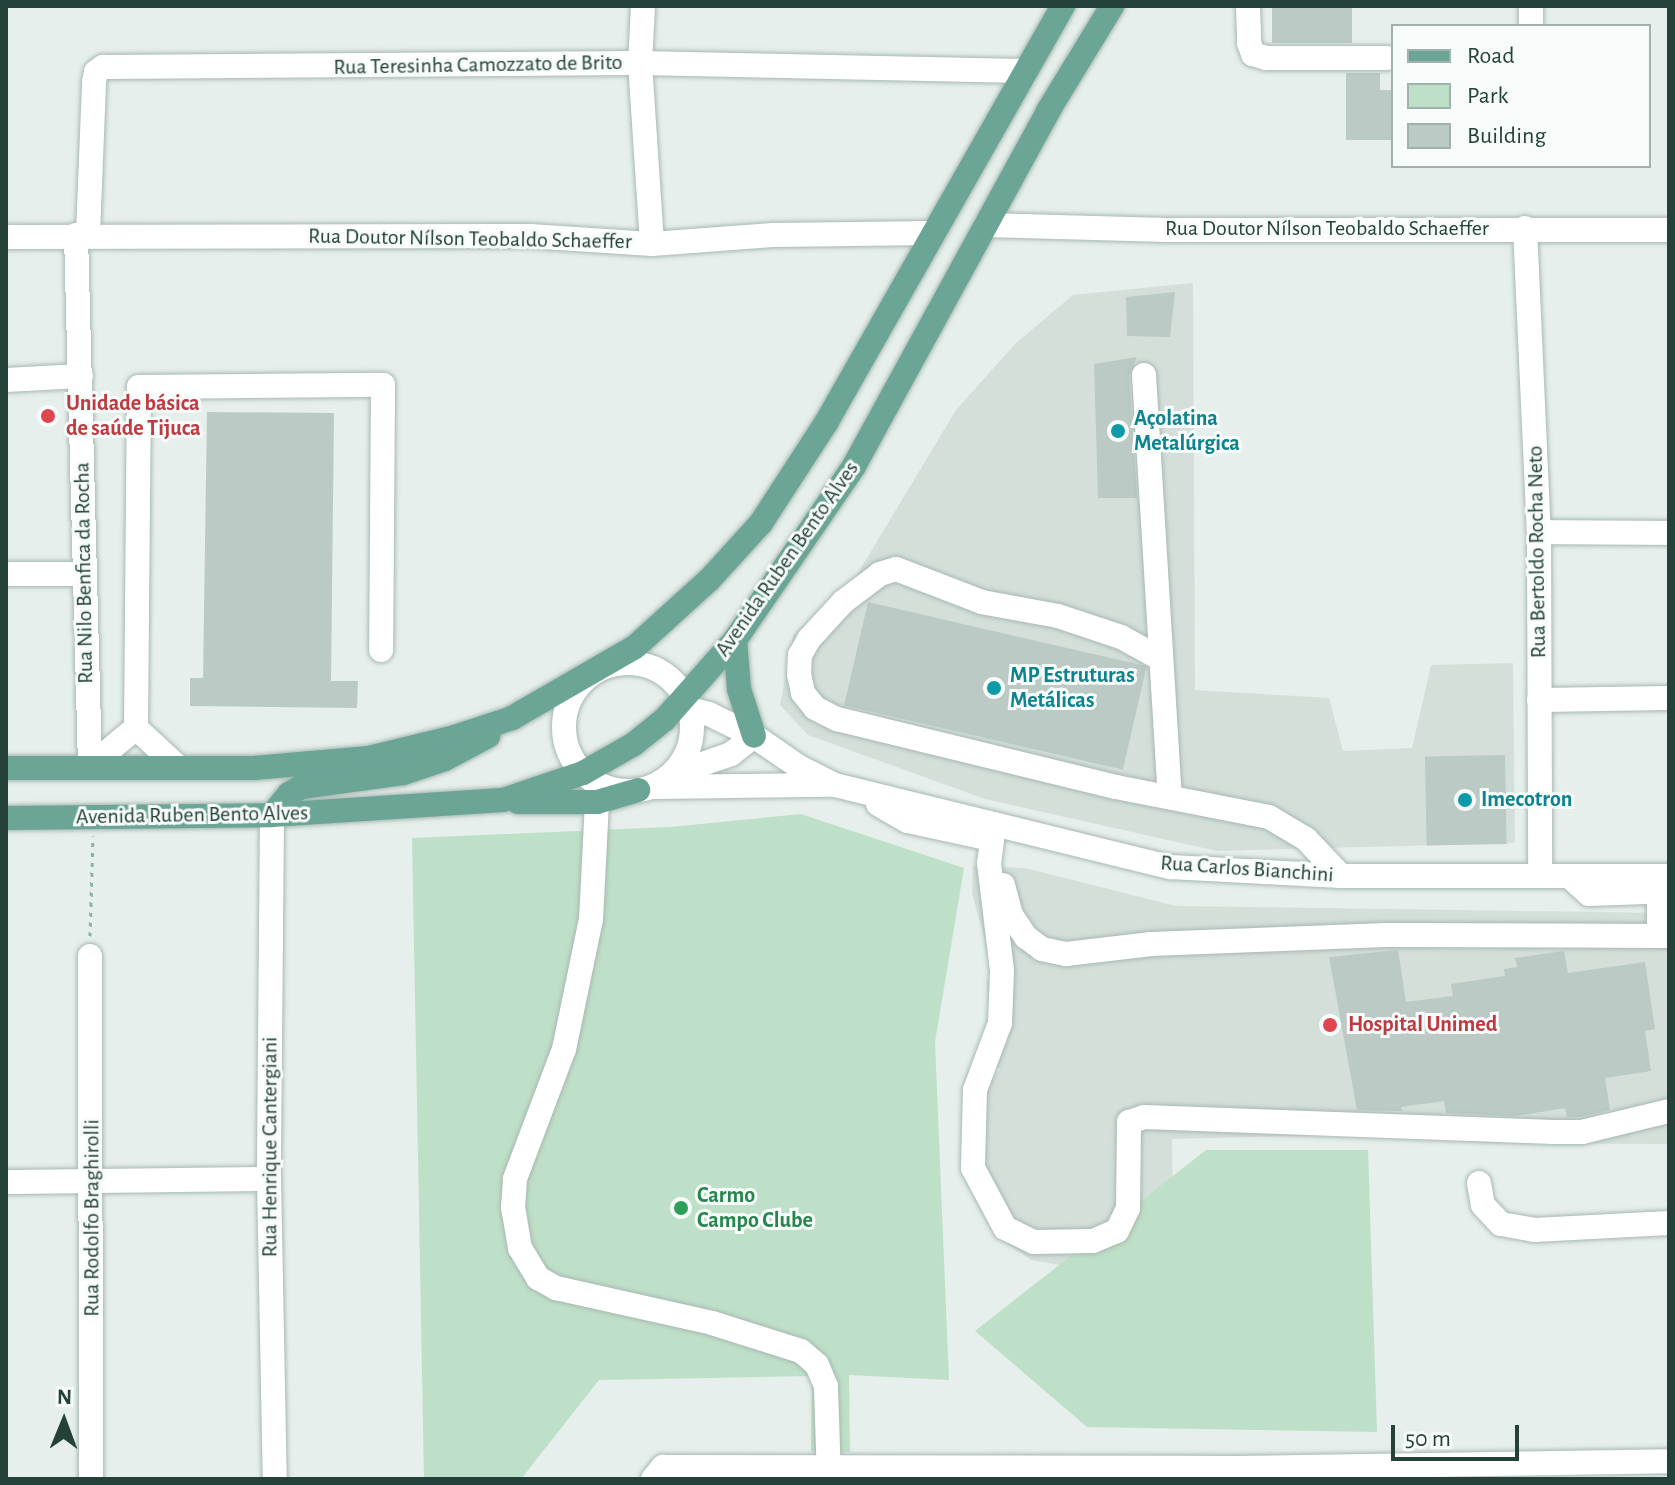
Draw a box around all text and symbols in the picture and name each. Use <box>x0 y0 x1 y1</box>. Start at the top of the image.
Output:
legend <box>1391 24 1651 168</box>
text: Road <box>1467 44 1515 68</box>
street label: Rua Teresinha Camozzato de Brito <box>333 49 623 81</box>
text: Park <box>1467 84 1508 108</box>
text: Building <box>1467 124 1546 148</box>
street label: Rua Doutor Nílson Teobaldo Schaeffer <box>1165 216 1489 242</box>
street label: Rua Doutor Nílson Teobaldo Schaeffer <box>308 223 632 255</box>
place label: Unidade básica de saúde Tijuca <box>66 390 200 442</box>
marker: Unidade básica de saúde Tijuca <box>37 405 59 427</box>
place label: Açolatina Metalúrgica <box>1134 405 1240 456</box>
marker: Açolatina Metalúrgica <box>1109 422 1127 440</box>
street label: Rua Bertoldo Rocha Neto <box>1522 446 1552 658</box>
street label: Avenida Ruben Bento Alves <box>710 456 864 662</box>
street label: Rua Nilo Benfica da Rocha <box>69 462 99 684</box>
place label: MP Estruturas Metálicas <box>1010 662 1135 714</box>
marker: MP Estruturas Metálicas <box>985 679 1003 697</box>
place label: Imecotron <box>1481 787 1572 813</box>
marker: Imecotron <box>1456 791 1474 809</box>
street label: Avenida Ruben Bento Alves <box>76 800 308 830</box>
street label: Rua Carlos Bianchini <box>1159 850 1335 888</box>
place label: Hospital Unimed <box>1348 1012 1497 1038</box>
marker: Hospital Unimed <box>1319 1014 1341 1036</box>
street label: Rua Henrique Cantergiani <box>257 1037 283 1257</box>
street label: Rua Rodolfo Braghirolli <box>79 1119 105 1317</box>
place label: Carmo Campo Clube <box>697 1182 813 1234</box>
marker: Carmo Campo Clube <box>672 1199 690 1217</box>
north arrow <box>24 1381 104 1461</box>
text: N <box>57 1386 72 1408</box>
scale bar <box>1395 1409 1523 1459</box>
text: 50 m <box>1405 1427 1451 1451</box>

